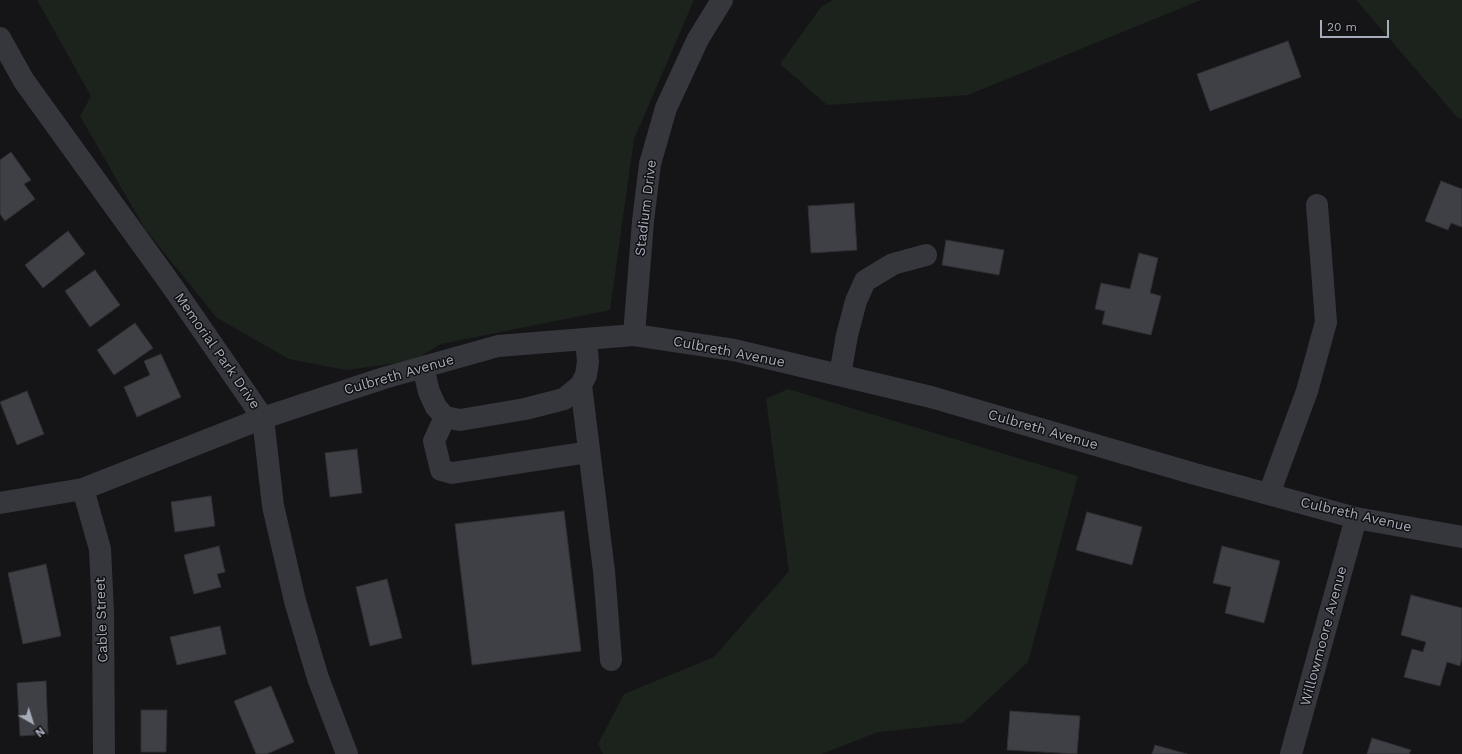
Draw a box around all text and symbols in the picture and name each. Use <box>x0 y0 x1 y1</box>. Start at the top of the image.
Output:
scale bar <box>1322 12 1391 38</box>
text: 20 m <box>1327 20 1357 34</box>
street label: Stadium Drive <box>632 159 660 257</box>
street label: Memorial Park Drive <box>171 290 263 412</box>
street label: Culbreth Avenue <box>672 333 786 371</box>
street label: Culbreth Avenue <box>342 351 456 399</box>
street label: Culbreth Avenue <box>986 406 1100 454</box>
street label: Culbreth Avenue <box>1299 494 1413 536</box>
street label: Willowmoore Avenue <box>1297 564 1351 708</box>
street label: Cable Street <box>92 577 112 663</box>
north arrow <box>12 702 52 742</box>
text: N <box>33 724 47 739</box>

